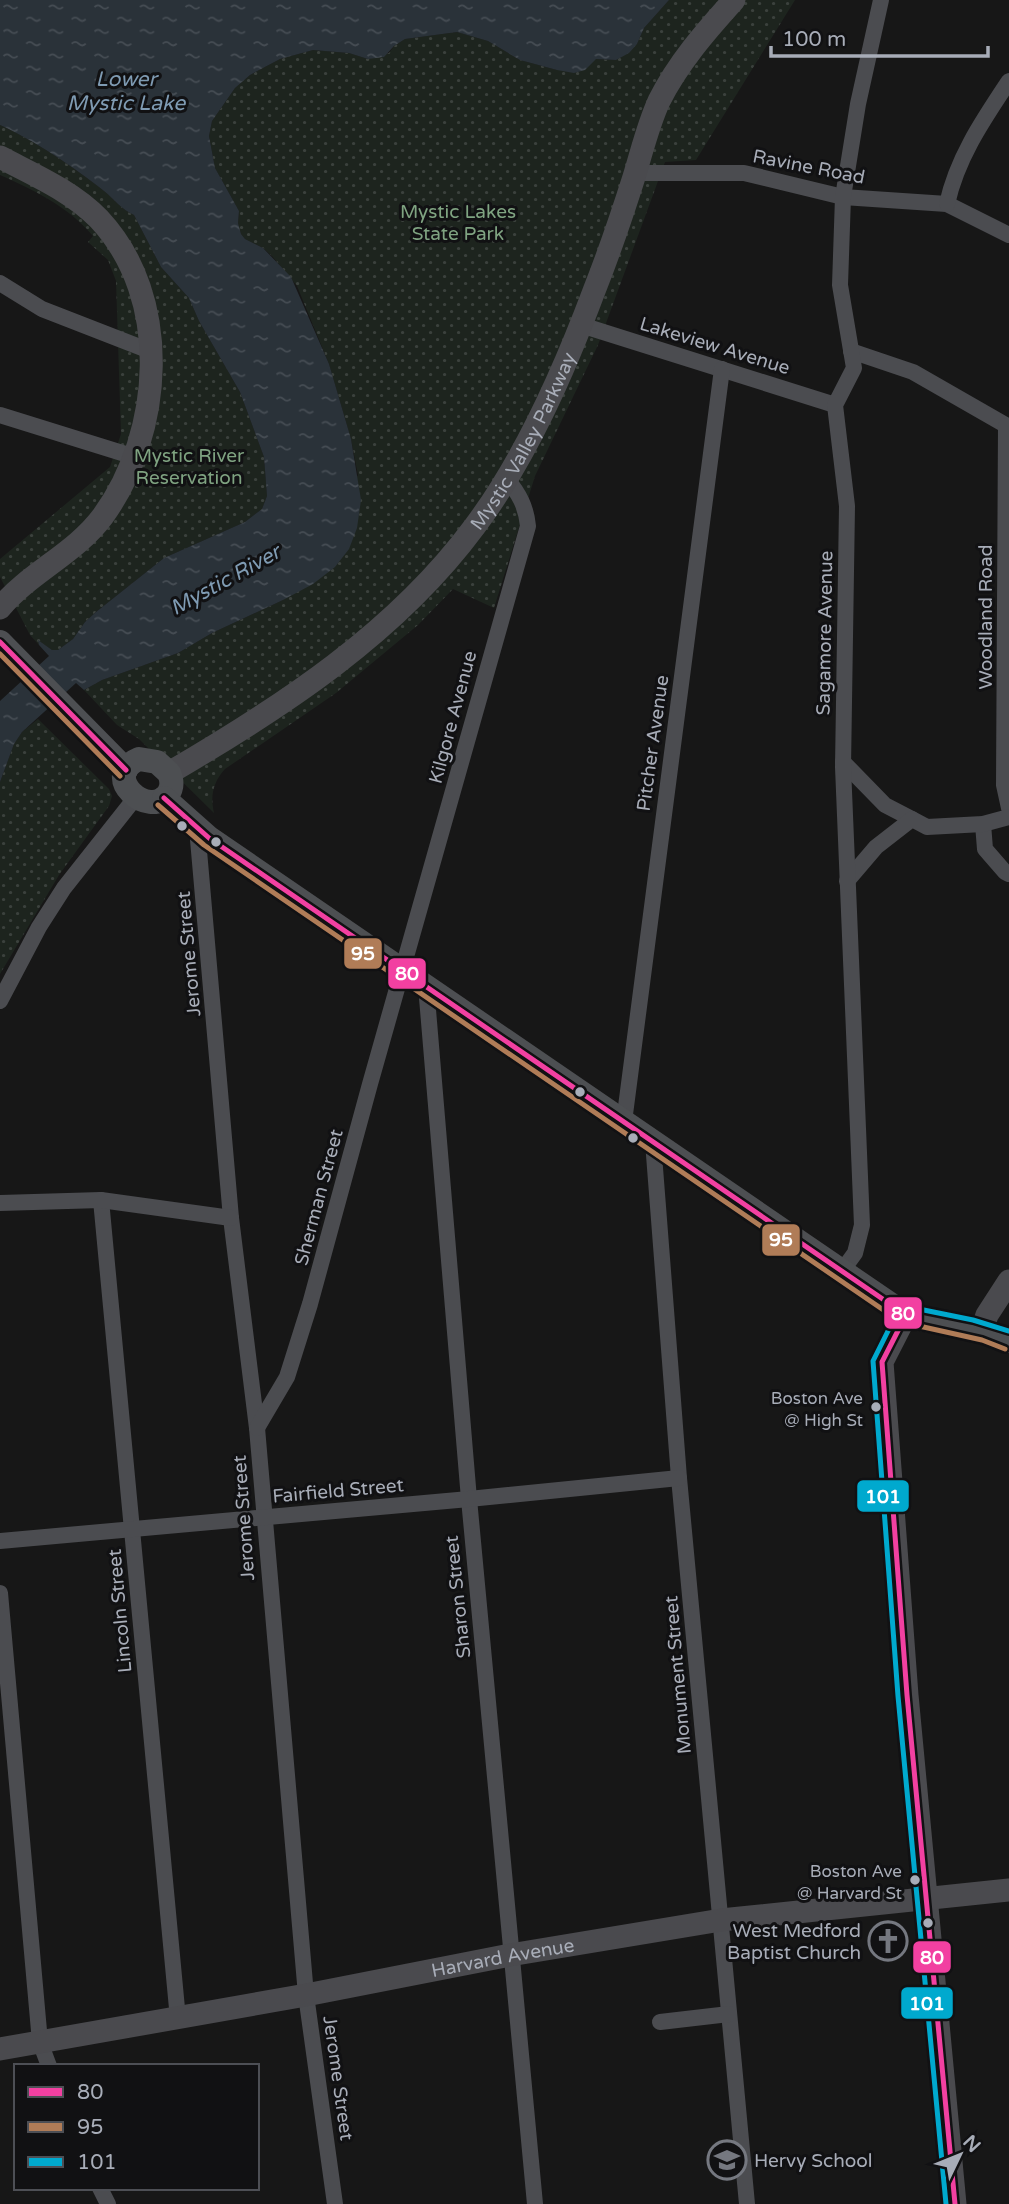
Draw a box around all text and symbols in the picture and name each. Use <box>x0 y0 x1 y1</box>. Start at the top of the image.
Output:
scale bar <box>771 14 988 58</box>
text: 100 m <box>782 27 846 52</box>
water label: Lower Mystic Lake <box>67 67 186 116</box>
street label: Ravine Road <box>751 145 867 189</box>
park label: Mystic Lakes State Park <box>400 201 516 245</box>
street label: Lakeview Avenue <box>637 313 792 379</box>
street label: Mystic Valley Parkway <box>466 349 580 534</box>
park label: Mystic River Reservation <box>134 445 245 489</box>
water label: Mystic River <box>166 538 287 621</box>
street label: Woodland Road <box>975 544 997 690</box>
street label: Sagamore Avenue <box>813 550 837 716</box>
street label: Kilgore Avenue <box>425 649 481 786</box>
street label: Pitcher Avenue <box>633 674 673 813</box>
unlabelled marker <box>175 819 189 833</box>
unlabelled marker <box>209 835 223 849</box>
street label: Jerome Street <box>173 890 205 1017</box>
line badge: 95 <box>343 937 383 970</box>
text: 95 <box>351 943 375 965</box>
line badge: 80 <box>387 957 427 990</box>
text: 80 <box>395 963 419 985</box>
unlabelled marker <box>573 1085 587 1099</box>
street label: Sherman Street <box>290 1127 348 1268</box>
unlabelled marker <box>626 1131 640 1145</box>
line badge: 95 <box>761 1223 801 1257</box>
text: 95 <box>769 1229 793 1251</box>
line badge: 80 <box>883 1296 923 1330</box>
text: 80 <box>891 1303 915 1325</box>
place label: Boston Ave @ High St <box>771 1388 863 1431</box>
marker: Boston Ave @ High St <box>869 1400 883 1414</box>
street label: Jerome Street <box>229 1455 259 1581</box>
street label: Fairfield Street <box>272 1474 405 1508</box>
line badge: 101 <box>856 1479 910 1513</box>
text: 101 <box>865 1486 901 1508</box>
street label: Sharon Street <box>441 1534 475 1659</box>
street label: Lincoln Street <box>104 1548 136 1674</box>
street label: Monument Street <box>660 1595 696 1755</box>
place label: Boston Ave @ Harvard St <box>797 1861 903 1904</box>
marker: Boston Ave @ Harvard St <box>908 1873 922 1887</box>
unlabelled marker <box>921 1916 935 1930</box>
place label: West Medford Baptist Church <box>727 1920 861 1964</box>
church icon: West Medford Baptist Church <box>867 1920 909 1962</box>
street label: Harvard Avenue <box>429 1935 576 1982</box>
line badge: 80 <box>912 1940 952 1974</box>
text: 80 <box>920 1947 944 1969</box>
line badge: 101 <box>900 1986 954 2020</box>
text: 101 <box>909 1993 945 2015</box>
street label: Jerome Street <box>318 2014 358 2142</box>
legend <box>14 2064 259 2190</box>
text: 80 <box>77 2080 103 2105</box>
text: 95 <box>77 2115 103 2140</box>
north arrow <box>925 2120 995 2190</box>
text: N <box>958 2131 985 2157</box>
school or university icon: Hervy School <box>706 2139 748 2181</box>
text: 101 <box>77 2150 117 2175</box>
place label: Hervy School <box>754 2150 873 2172</box>

